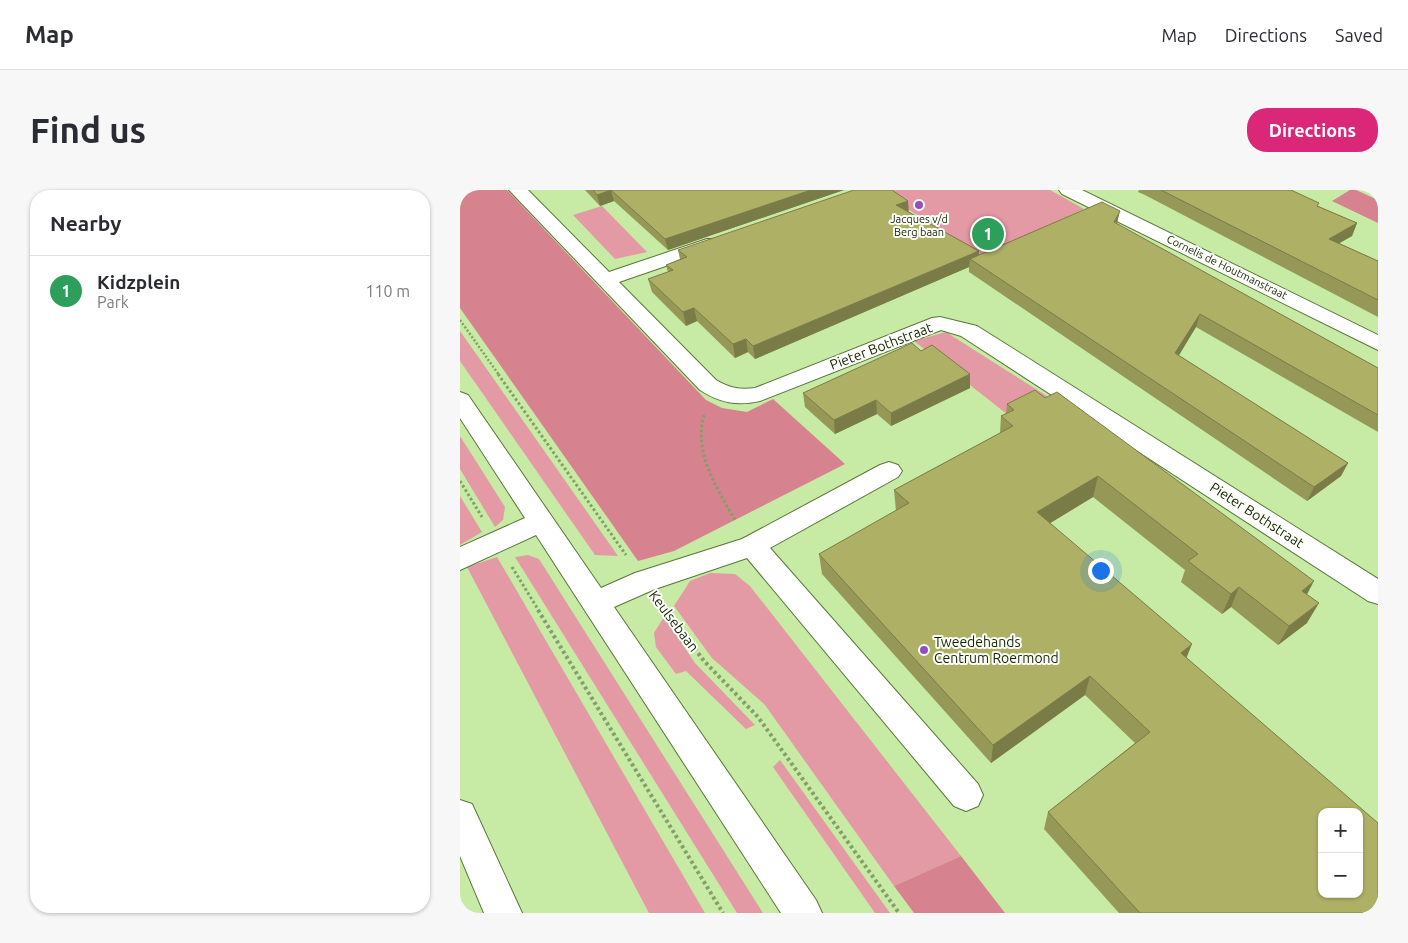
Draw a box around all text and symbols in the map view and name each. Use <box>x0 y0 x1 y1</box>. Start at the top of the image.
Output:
text: Map <box>25 21 74 48</box>
text: Map <box>1161 25 1197 45</box>
text: Directions <box>1225 25 1307 45</box>
text: Saved <box>1335 25 1383 45</box>
button: Directions <box>1247 108 1378 152</box>
text: Find us <box>30 110 146 150</box>
marker: Jacques v/d Berg baan <box>913 199 925 211</box>
text: Nearby <box>50 211 121 235</box>
place label: Jacques v/d Berg baan <box>890 213 948 238</box>
pin: 1 <box>972 215 1004 253</box>
street label: Cornelis de Houtmanstraat <box>1165 233 1290 302</box>
text: Kidzplein <box>97 271 180 293</box>
text: 1 <box>61 282 71 300</box>
text: 110 m <box>365 282 410 300</box>
text: Park <box>97 293 129 311</box>
street label: Pieter Bothstraat <box>827 319 935 373</box>
street label: Pieter Bothstraat <box>1207 479 1307 552</box>
your location <box>1088 558 1114 584</box>
street label: Keulsebaan <box>646 587 702 655</box>
place label: Tweedehands Centrum Roermond <box>934 634 1059 666</box>
marker: Tweedehands Centrum Roermond <box>918 644 930 656</box>
map controls <box>1318 808 1363 898</box>
button: + <box>1318 808 1363 853</box>
button: − <box>1318 853 1363 898</box>

